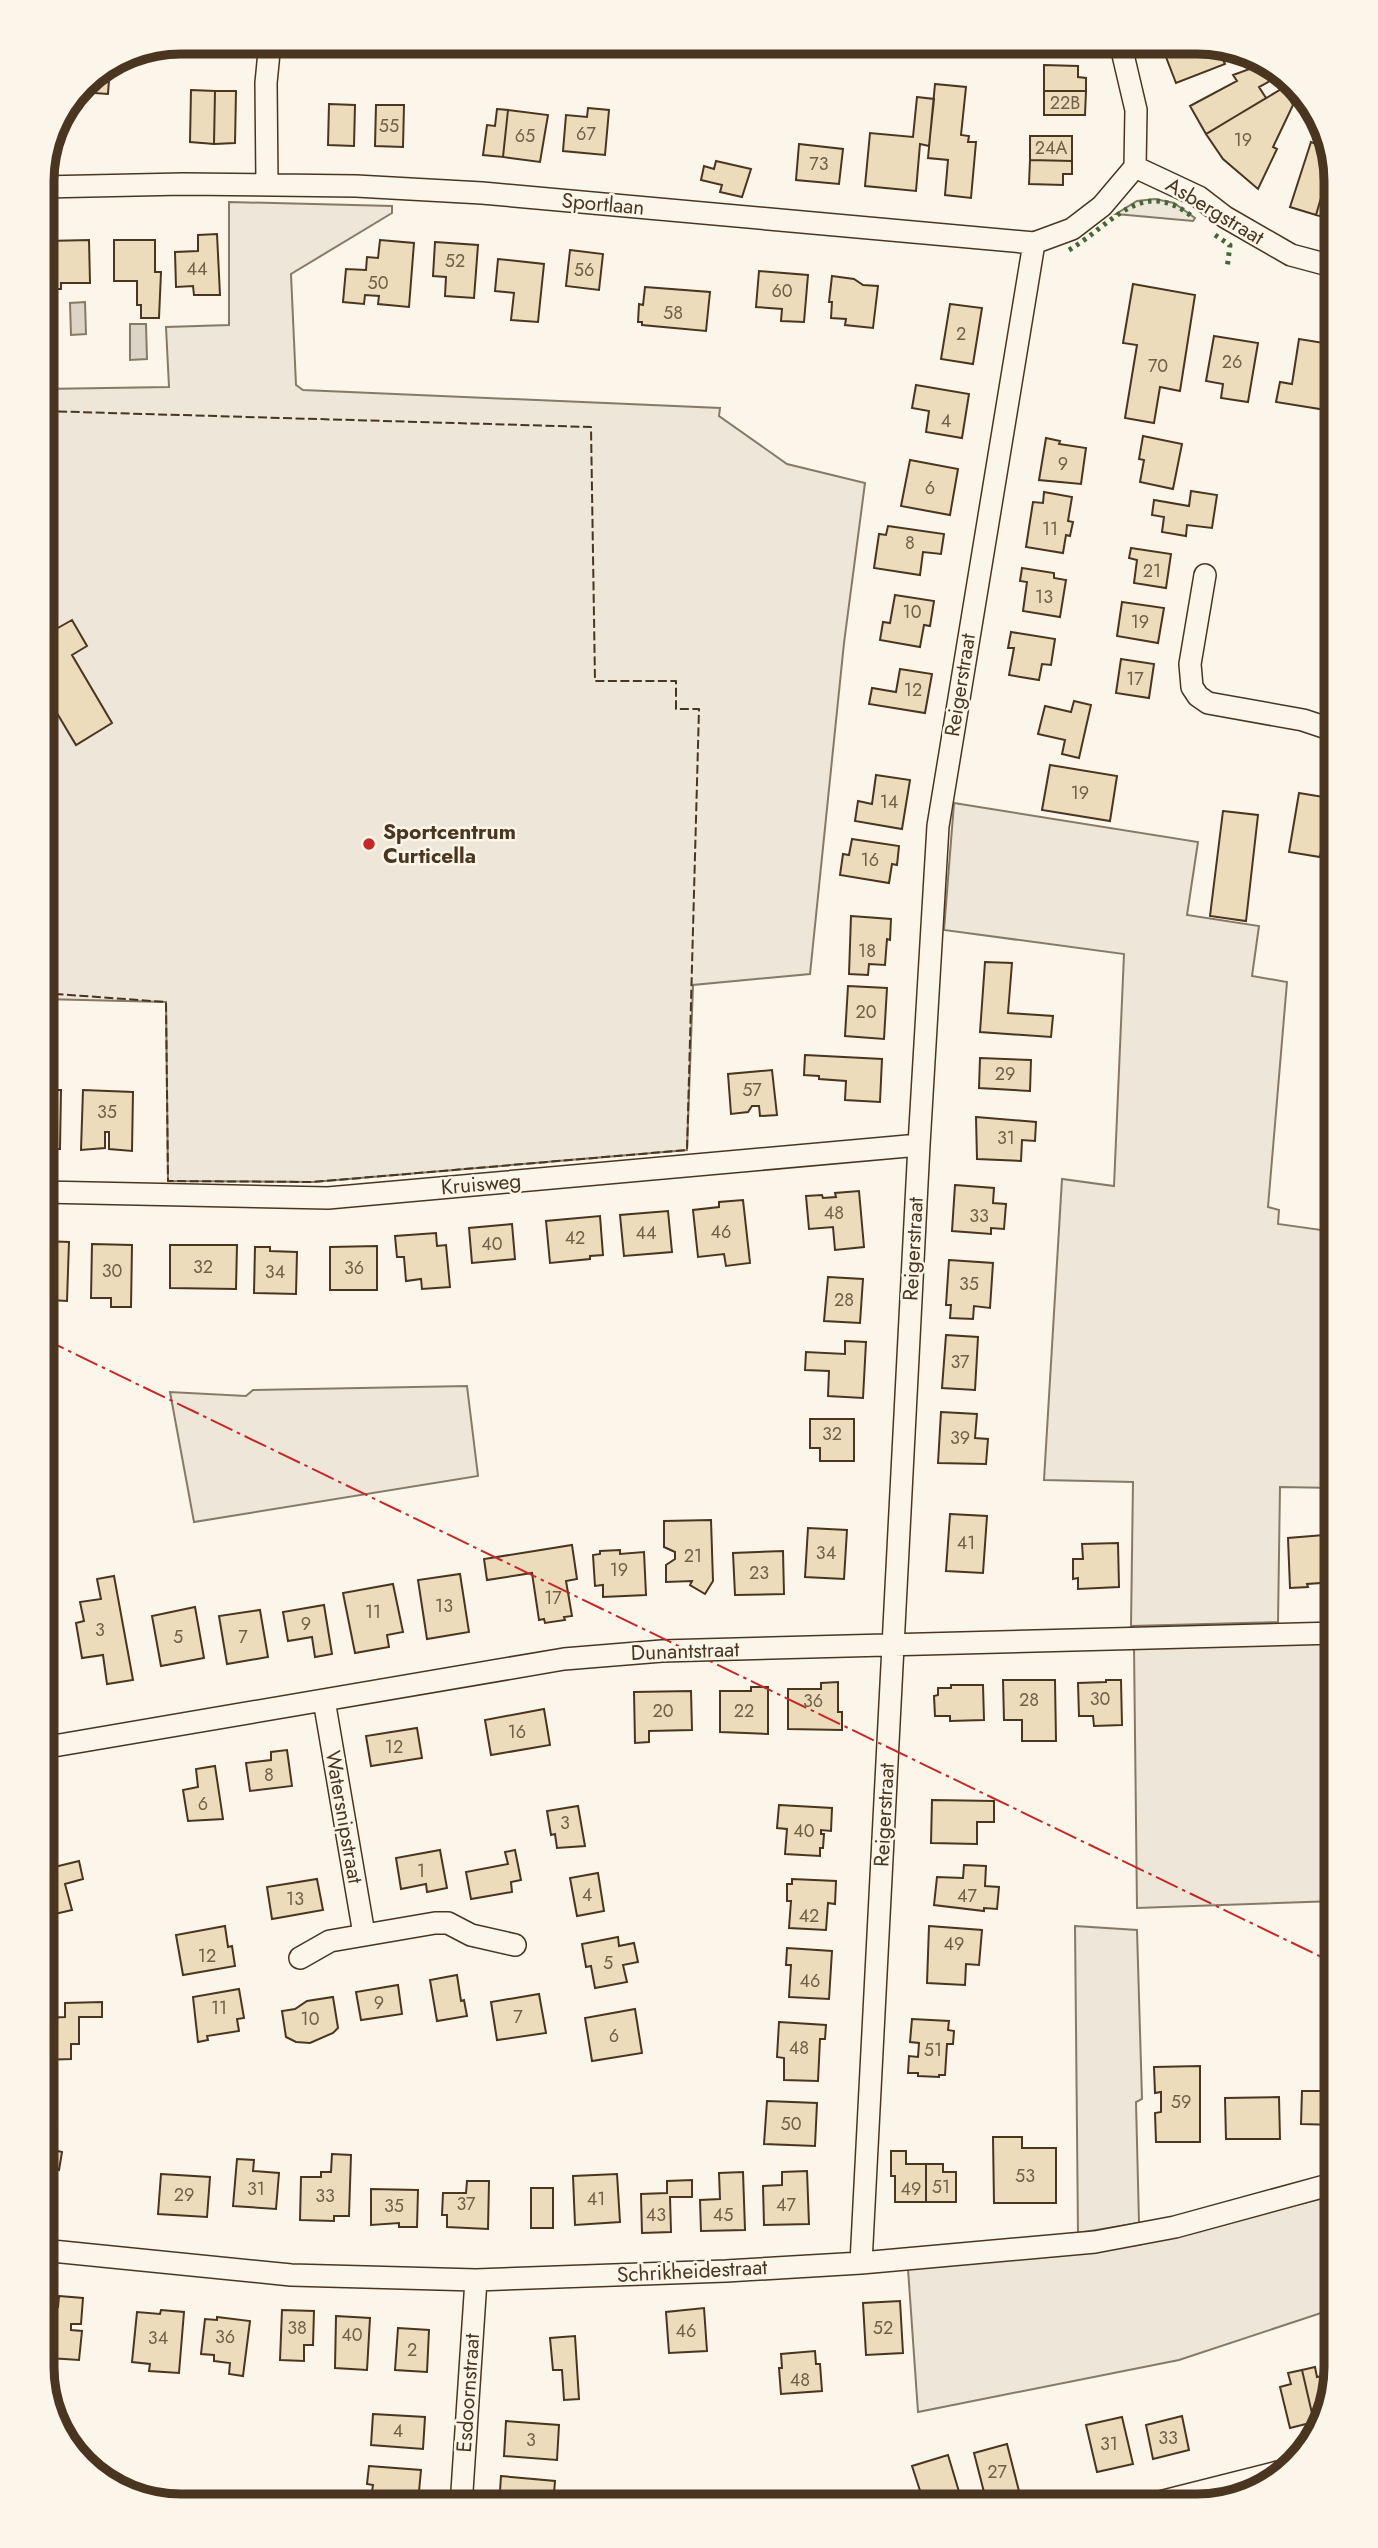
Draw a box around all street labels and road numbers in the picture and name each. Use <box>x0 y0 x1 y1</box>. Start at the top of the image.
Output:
street label: Asbergstraat <box>1160 170 1270 252</box>
street label: Sportlaan <box>560 185 646 223</box>
street label: Reigerstraat <box>937 631 983 739</box>
street label: Kruisweg <box>440 1166 522 1202</box>
street label: Reigerstraat <box>895 1196 931 1302</box>
street label: Dunantstraat <box>630 1634 740 1668</box>
street label: Watersnipstraat <box>318 1748 370 1886</box>
street label: Reigerstraat <box>866 1762 902 1868</box>
street label: Schrikheidestraat <box>616 2252 768 2290</box>
street label: Esdoornstraat <box>449 2333 487 2453</box>

